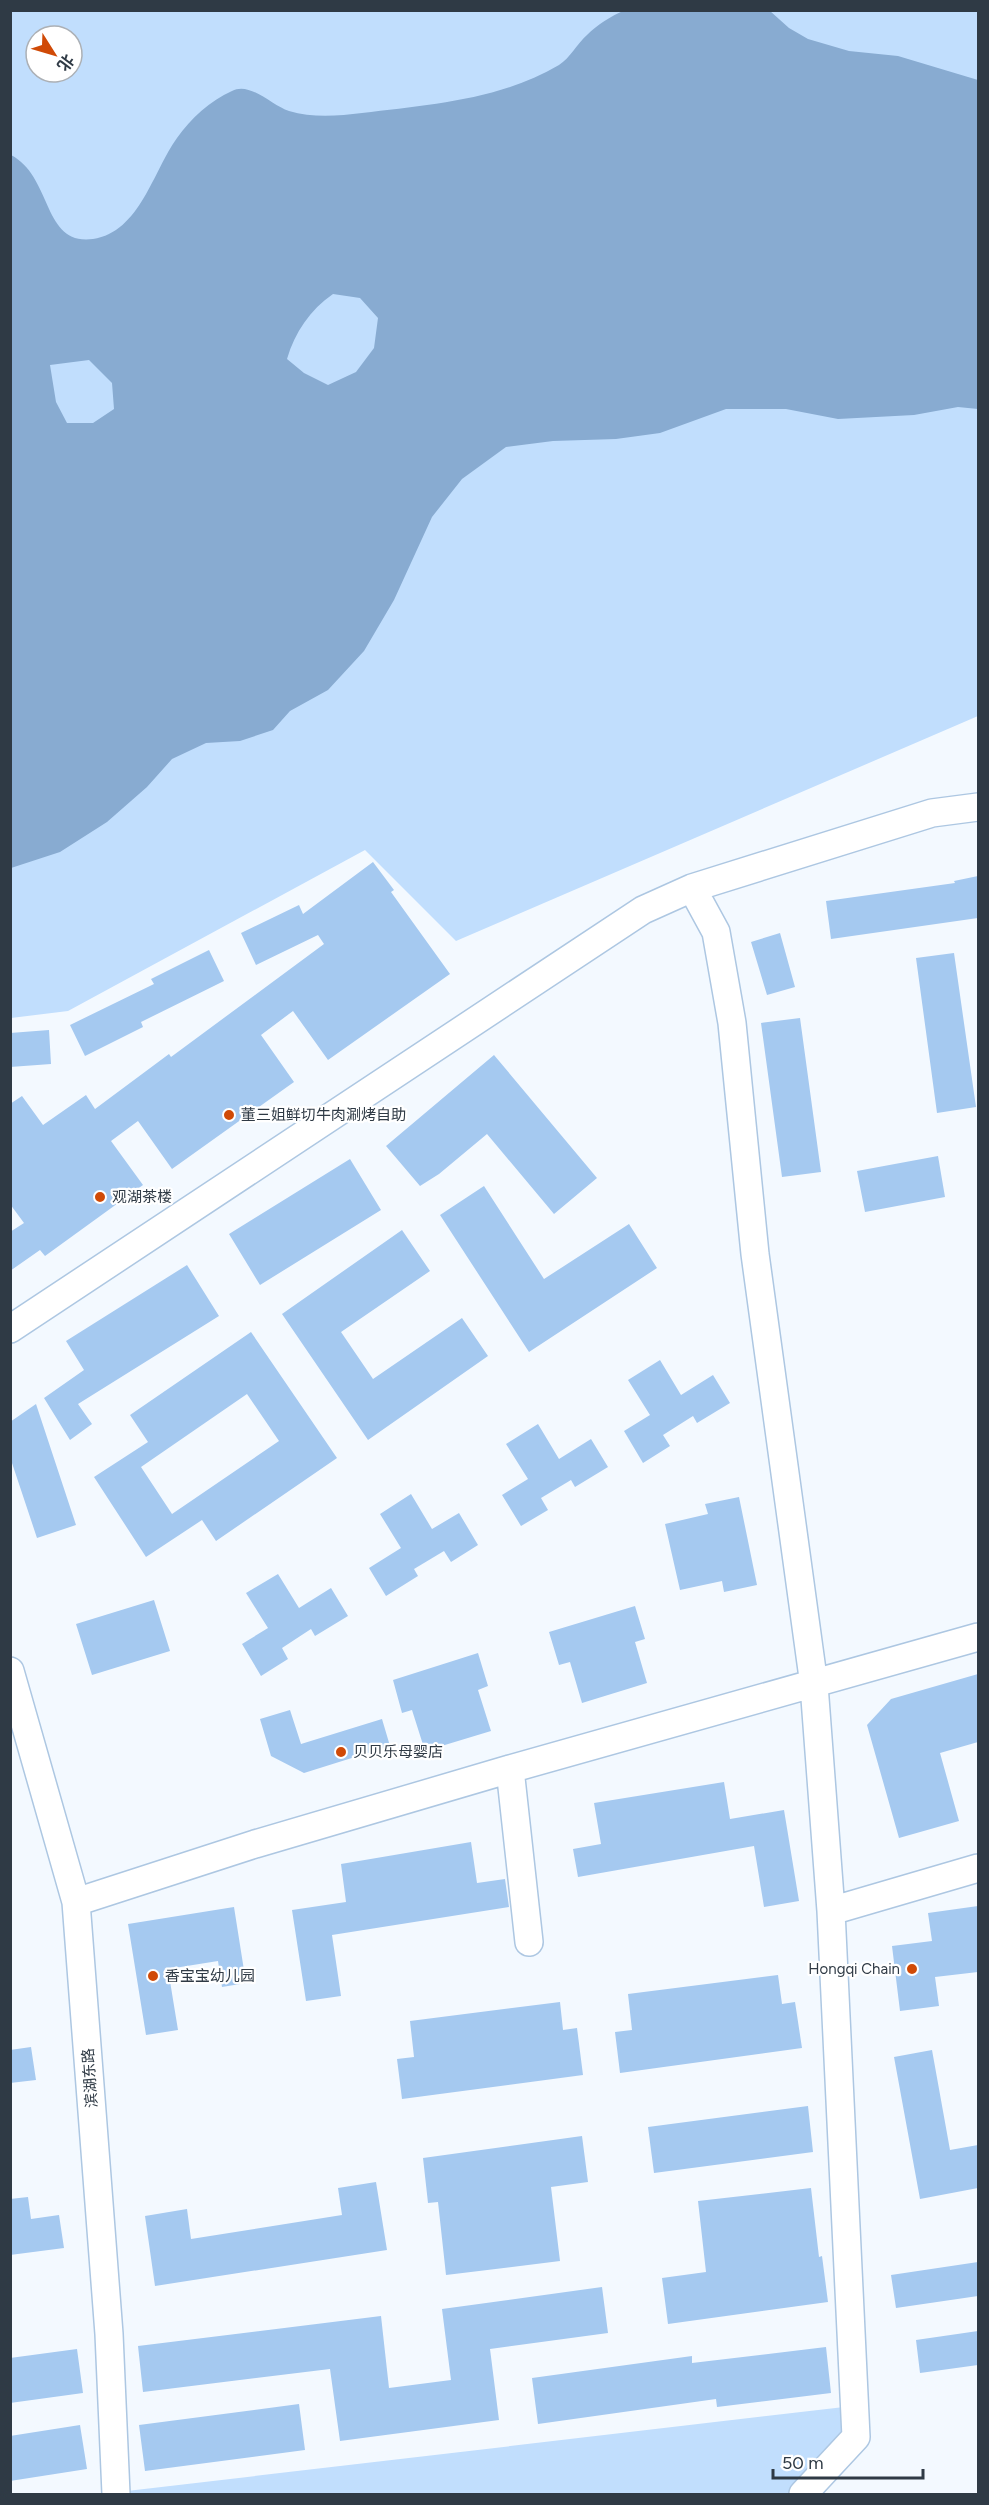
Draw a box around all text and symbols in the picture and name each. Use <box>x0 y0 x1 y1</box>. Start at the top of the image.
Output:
north arrow <box>24 24 84 84</box>
text: 北 <box>53 51 78 75</box>
place label: 董三姐鲜切牛肉涮烤自助 <box>241 1106 406 1124</box>
marker: 董三姐鲜切牛肉涮烤自助 <box>222 1108 236 1122</box>
place label: 观湖茶楼 <box>112 1188 172 1206</box>
marker: 观湖茶楼 <box>93 1190 107 1204</box>
place label: 贝贝乐母婴店 <box>353 1743 443 1761</box>
marker: 贝贝乐母婴店 <box>334 1745 348 1759</box>
place label: Hongqi Chain <box>808 1960 900 1978</box>
marker: Hongqi Chain <box>905 1962 919 1976</box>
place label: 香宝宝幼儿园 <box>165 1967 255 1985</box>
marker: 香宝宝幼儿园 <box>146 1969 160 1983</box>
street label: 滨湖东路 <box>79 2047 101 2109</box>
scale bar <box>773 2442 923 2480</box>
text: 50 m <box>782 2452 824 2474</box>

